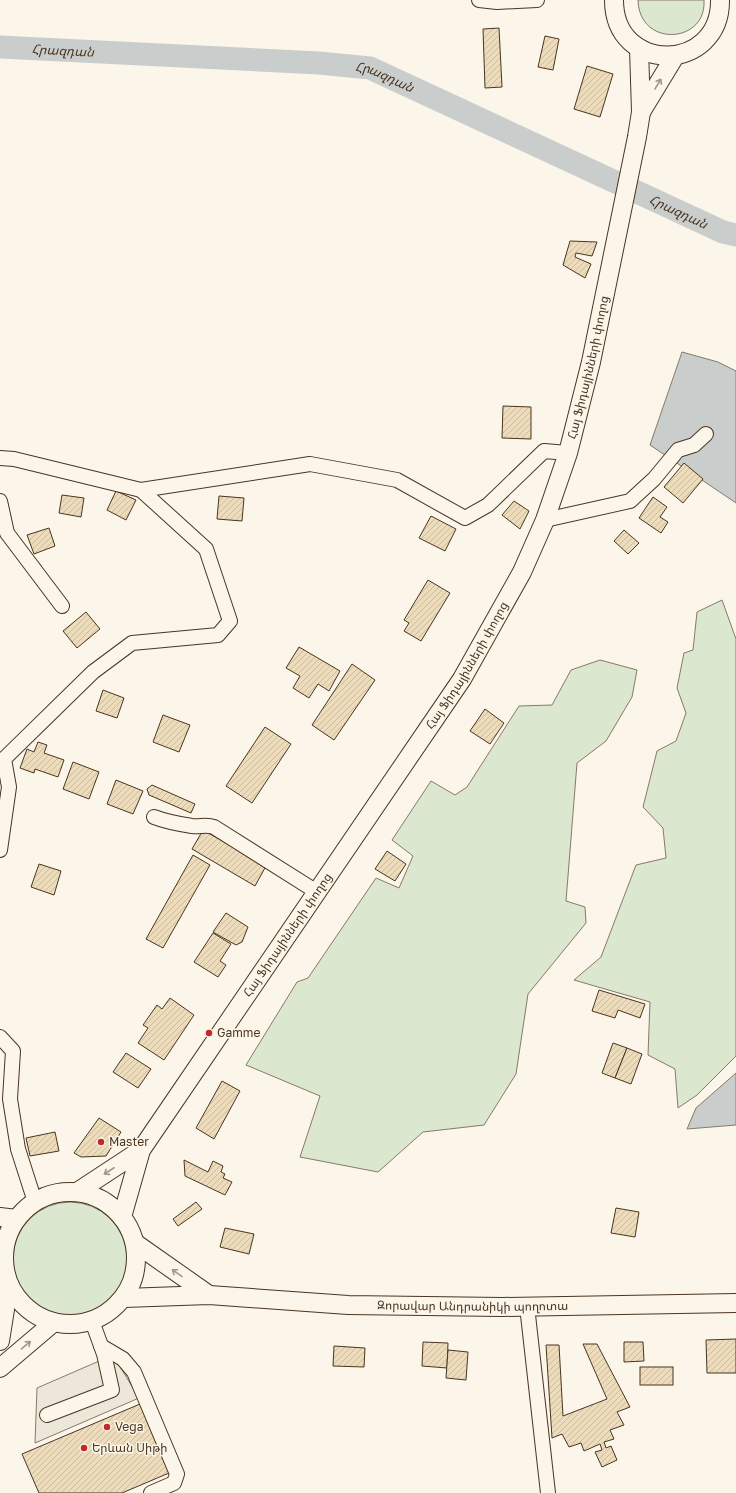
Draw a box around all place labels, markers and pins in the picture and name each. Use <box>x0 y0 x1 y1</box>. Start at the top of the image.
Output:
place label: Gamme <box>217 1025 260 1040</box>
marker: Gamme <box>204 1028 214 1038</box>
place label: Master <box>109 1134 149 1149</box>
marker: Master <box>96 1137 106 1147</box>
place label: Vega <box>115 1419 143 1434</box>
marker: Vega <box>102 1422 112 1432</box>
place label: Երևան Սիթի <box>92 1440 167 1455</box>
marker: Երևան Սիթի <box>79 1443 89 1453</box>

